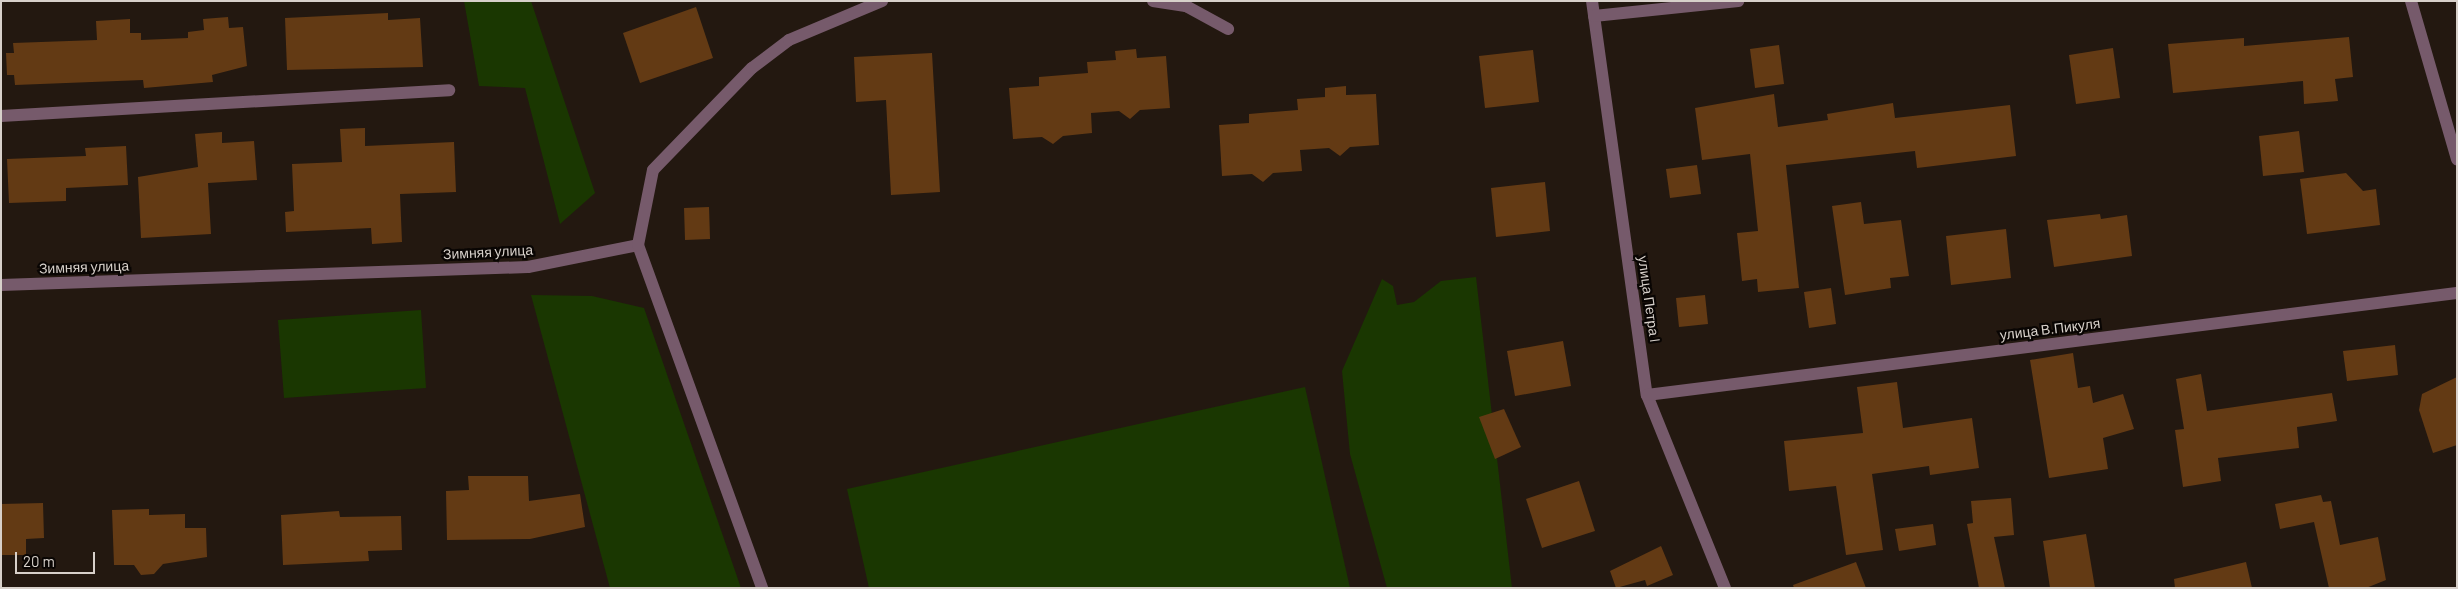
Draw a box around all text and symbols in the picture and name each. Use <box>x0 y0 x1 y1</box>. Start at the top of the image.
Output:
street label: Зимняя улица <box>443 241 533 263</box>
street label: улица Петра I <box>1635 255 1663 343</box>
street label: Зимняя улица <box>39 257 129 277</box>
street label: улица В.Пикуля <box>1999 315 2101 343</box>
scale bar <box>18 542 98 574</box>
text: 20 m <box>23 552 55 570</box>

